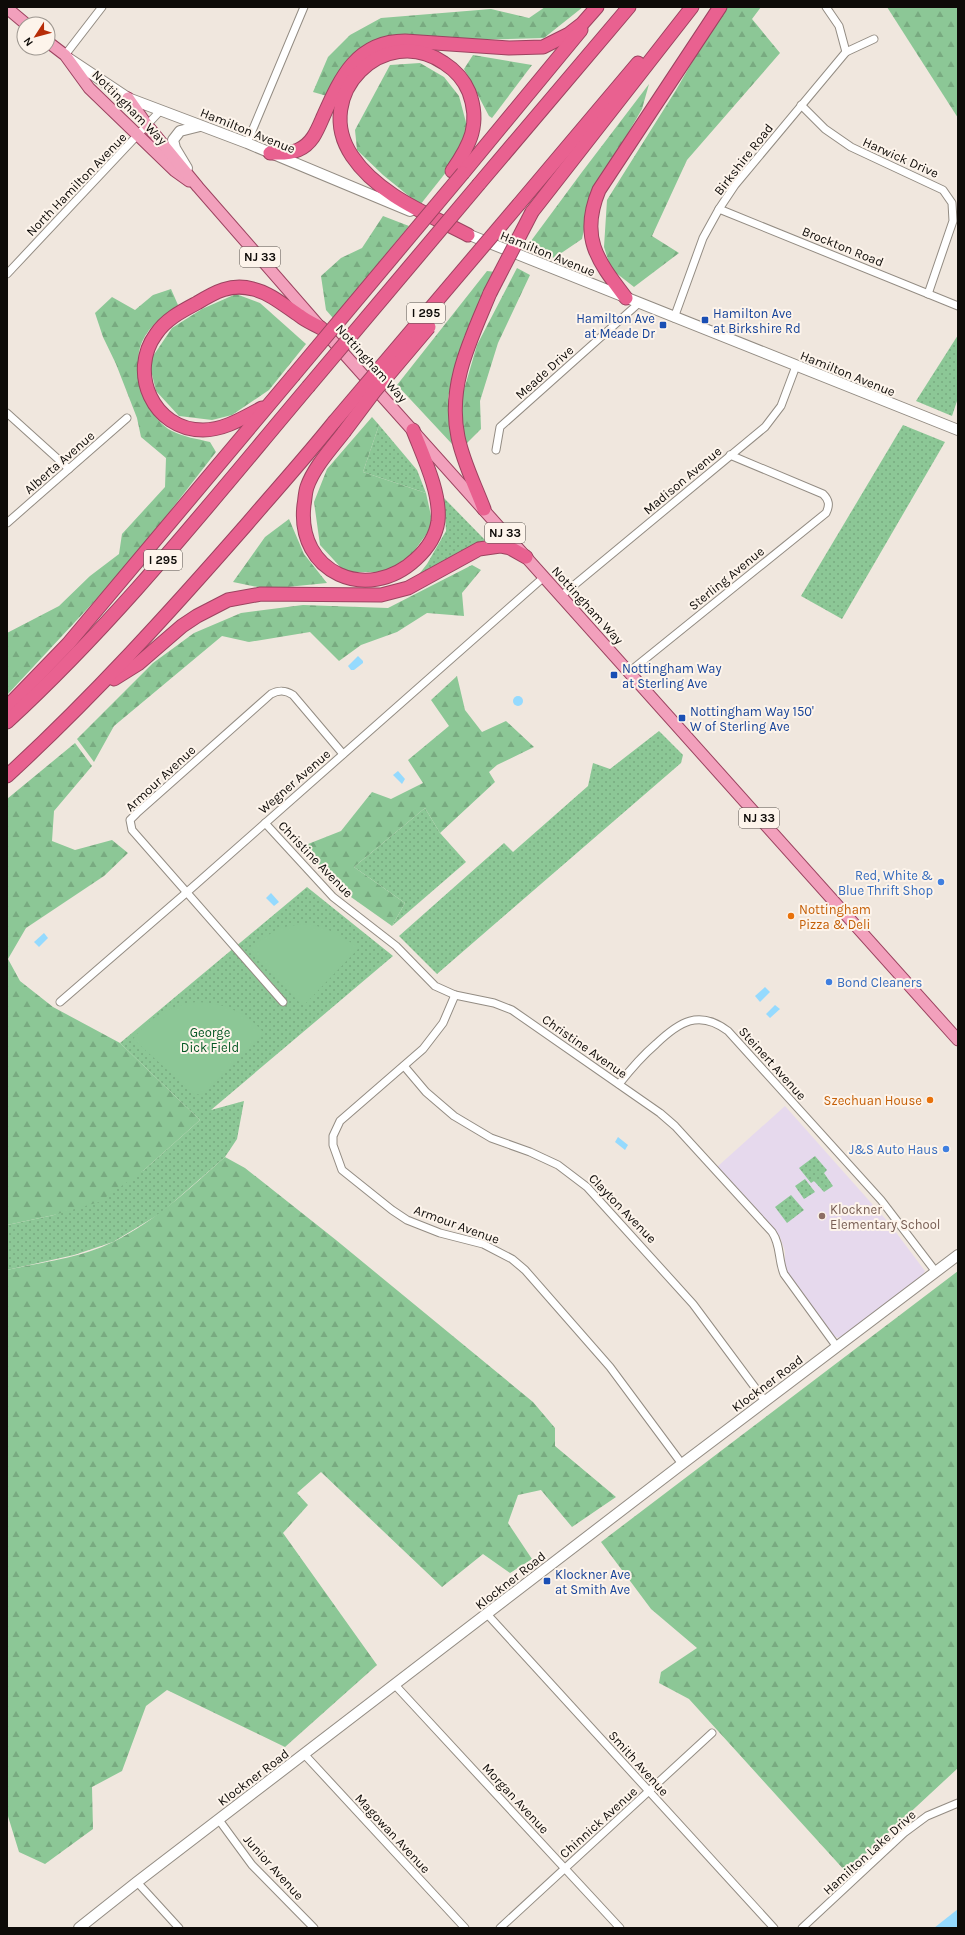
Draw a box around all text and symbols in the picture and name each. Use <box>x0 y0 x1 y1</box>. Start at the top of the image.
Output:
north arrow <box>16 16 56 56</box>
text: N <box>21 35 36 49</box>
street label: Nottingham Way <box>89 67 170 148</box>
street label: Hamilton Avenue <box>198 105 298 156</box>
street label: Birkshire Road <box>711 120 776 198</box>
street label: North Hamilton Avenue <box>23 129 130 239</box>
street label: Harwick Drive <box>861 134 941 181</box>
street label: Brockton Road <box>800 223 886 270</box>
street label: Hamilton Avenue <box>498 228 598 279</box>
road number: NJ 33 <box>240 247 280 267</box>
road number: I 295 <box>407 303 445 323</box>
place label: Hamilton Ave at Birkshire Rd <box>713 306 801 336</box>
place label: Hamilton Ave at Meade Dr <box>576 311 655 341</box>
marker: Hamilton Ave at Birkshire Rd <box>700 315 710 325</box>
marker: Hamilton Ave at Meade Dr <box>658 320 668 330</box>
street label: Nottingham Way <box>333 321 410 405</box>
street label: Meade Drive <box>512 342 577 402</box>
street label: Hamilton Avenue <box>798 348 898 399</box>
street label: Alberta Avenue <box>21 428 98 497</box>
street label: Madison Avenue <box>640 443 725 517</box>
road number: NJ 33 <box>485 523 525 543</box>
street label: Sterling Avenue <box>686 543 767 613</box>
road number: I 295 <box>144 550 182 570</box>
street label: Nottingham Way <box>549 563 626 647</box>
place label: Nottingham Way at Sterling Ave <box>622 661 722 691</box>
marker: Nottingham Way at Sterling Ave <box>609 670 619 680</box>
place label: Nottingham Way 150' W of Sterling Ave <box>690 704 814 734</box>
marker: Nottingham Way 150' W of Sterling Ave <box>677 713 687 723</box>
street label: Armour Avenue <box>122 742 199 815</box>
street label: Wegner Avenue <box>255 746 334 817</box>
road number: NJ 33 <box>739 808 779 828</box>
street label: Christine Avenue <box>275 818 356 901</box>
place label: Red, White & Blue Thrift Shop <box>838 868 933 898</box>
marker: Red, White & Blue Thrift Shop <box>936 877 946 887</box>
place label: Nottingham Pizza & Deli <box>799 902 871 932</box>
marker: Nottingham Pizza & Deli <box>786 911 796 921</box>
place label: Bond Cleaners <box>837 975 922 990</box>
marker: Bond Cleaners <box>824 977 834 987</box>
street label: Christine Avenue <box>539 1011 630 1082</box>
street label: Steinert Avenue <box>736 1024 810 1103</box>
park label: George Dick Field <box>181 1025 239 1055</box>
place label: Szechuan House <box>824 1093 922 1108</box>
marker: Szechuan House <box>925 1095 935 1105</box>
place label: J&S Auto Haus <box>849 1142 938 1157</box>
marker: J&S Auto Haus <box>941 1144 951 1154</box>
street label: Clayton Avenue <box>586 1171 660 1246</box>
street label: Armour Avenue <box>412 1202 502 1247</box>
place label: Klockner Elementary School <box>830 1202 940 1232</box>
marker: Klockner Elementary School <box>817 1211 827 1221</box>
street label: Klockner Road <box>729 1352 806 1415</box>
street label: Klockner Road <box>472 1548 548 1612</box>
place label: Klockner Ave at Smith Ave <box>555 1567 631 1597</box>
marker: Klockner Ave at Smith Ave <box>542 1576 552 1586</box>
street label: Smith Avenue <box>605 1728 672 1799</box>
street label: Klockner Road <box>215 1746 292 1809</box>
street label: Morgan Avenue <box>479 1760 552 1837</box>
street label: Chinnick Avenue <box>556 1783 640 1861</box>
street label: Magowan Avenue <box>352 1791 433 1876</box>
street label: Hamilton Lake Drive <box>820 1807 919 1898</box>
street label: Junior Avenue <box>240 1832 307 1903</box>

